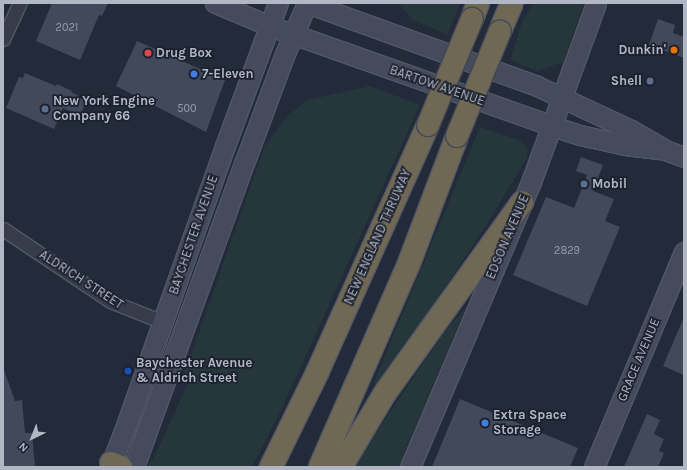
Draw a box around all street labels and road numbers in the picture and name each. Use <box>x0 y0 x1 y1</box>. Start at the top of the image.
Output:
street label: BARTOW AVENUE <box>387 62 487 110</box>
street label: NEW ENGLAND THRUWAY <box>341 167 415 307</box>
street label: BAYCHESTER AVENUE <box>166 173 222 297</box>
street label: EDSON AVENUE <box>483 192 533 282</box>
street label: ALDRICH STREET <box>36 247 126 313</box>
street label: GRACE AVENUE <box>615 316 663 404</box>

